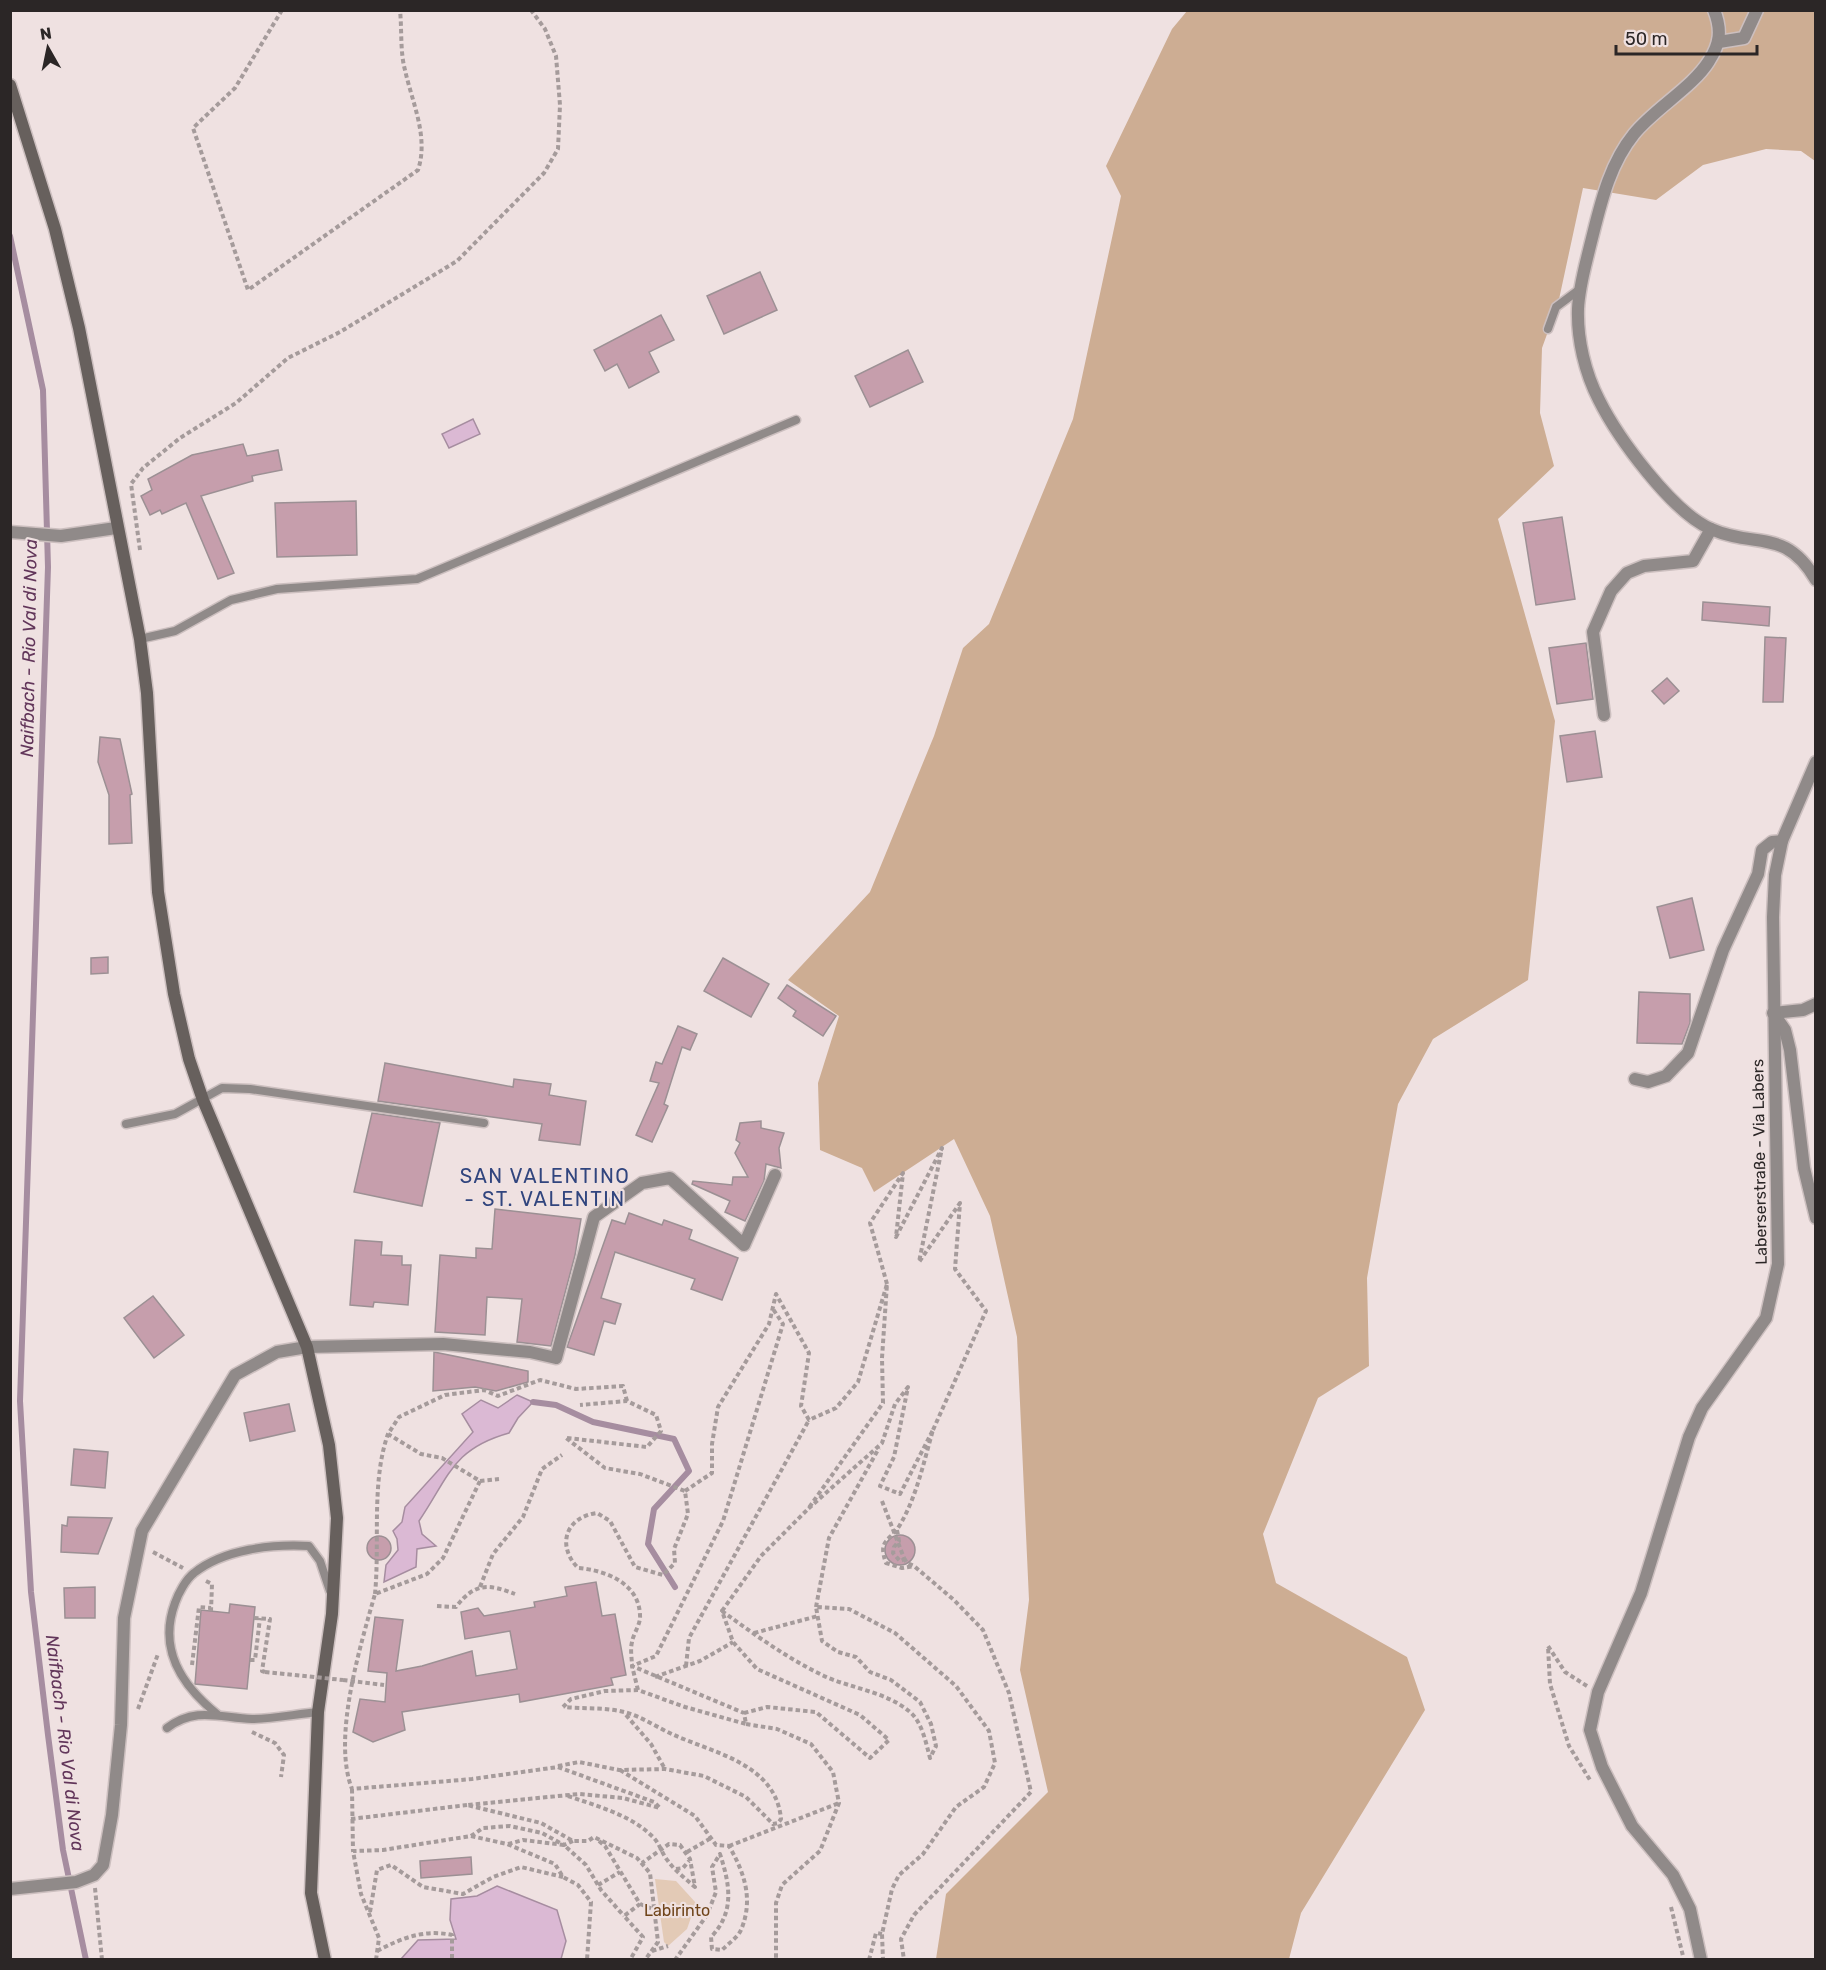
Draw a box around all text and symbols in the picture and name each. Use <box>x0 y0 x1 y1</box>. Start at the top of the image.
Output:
north arrow <box>18 18 78 78</box>
scale bar <box>1616 18 1757 56</box>
text: N <box>39 23 53 44</box>
text: 50 m <box>1625 28 1668 50</box>
water label: Naifbach - Rio Val di Nova <box>16 538 42 757</box>
street label: Laberserstraße - Via Labers <box>1748 1059 1771 1265</box>
district label: SAN VALENTINO - ST. VALENTIN <box>460 1164 630 1211</box>
water label: Naifbach - Rio Val di Nova <box>41 1633 89 1853</box>
park label: Labirinto <box>644 1901 710 1920</box>

